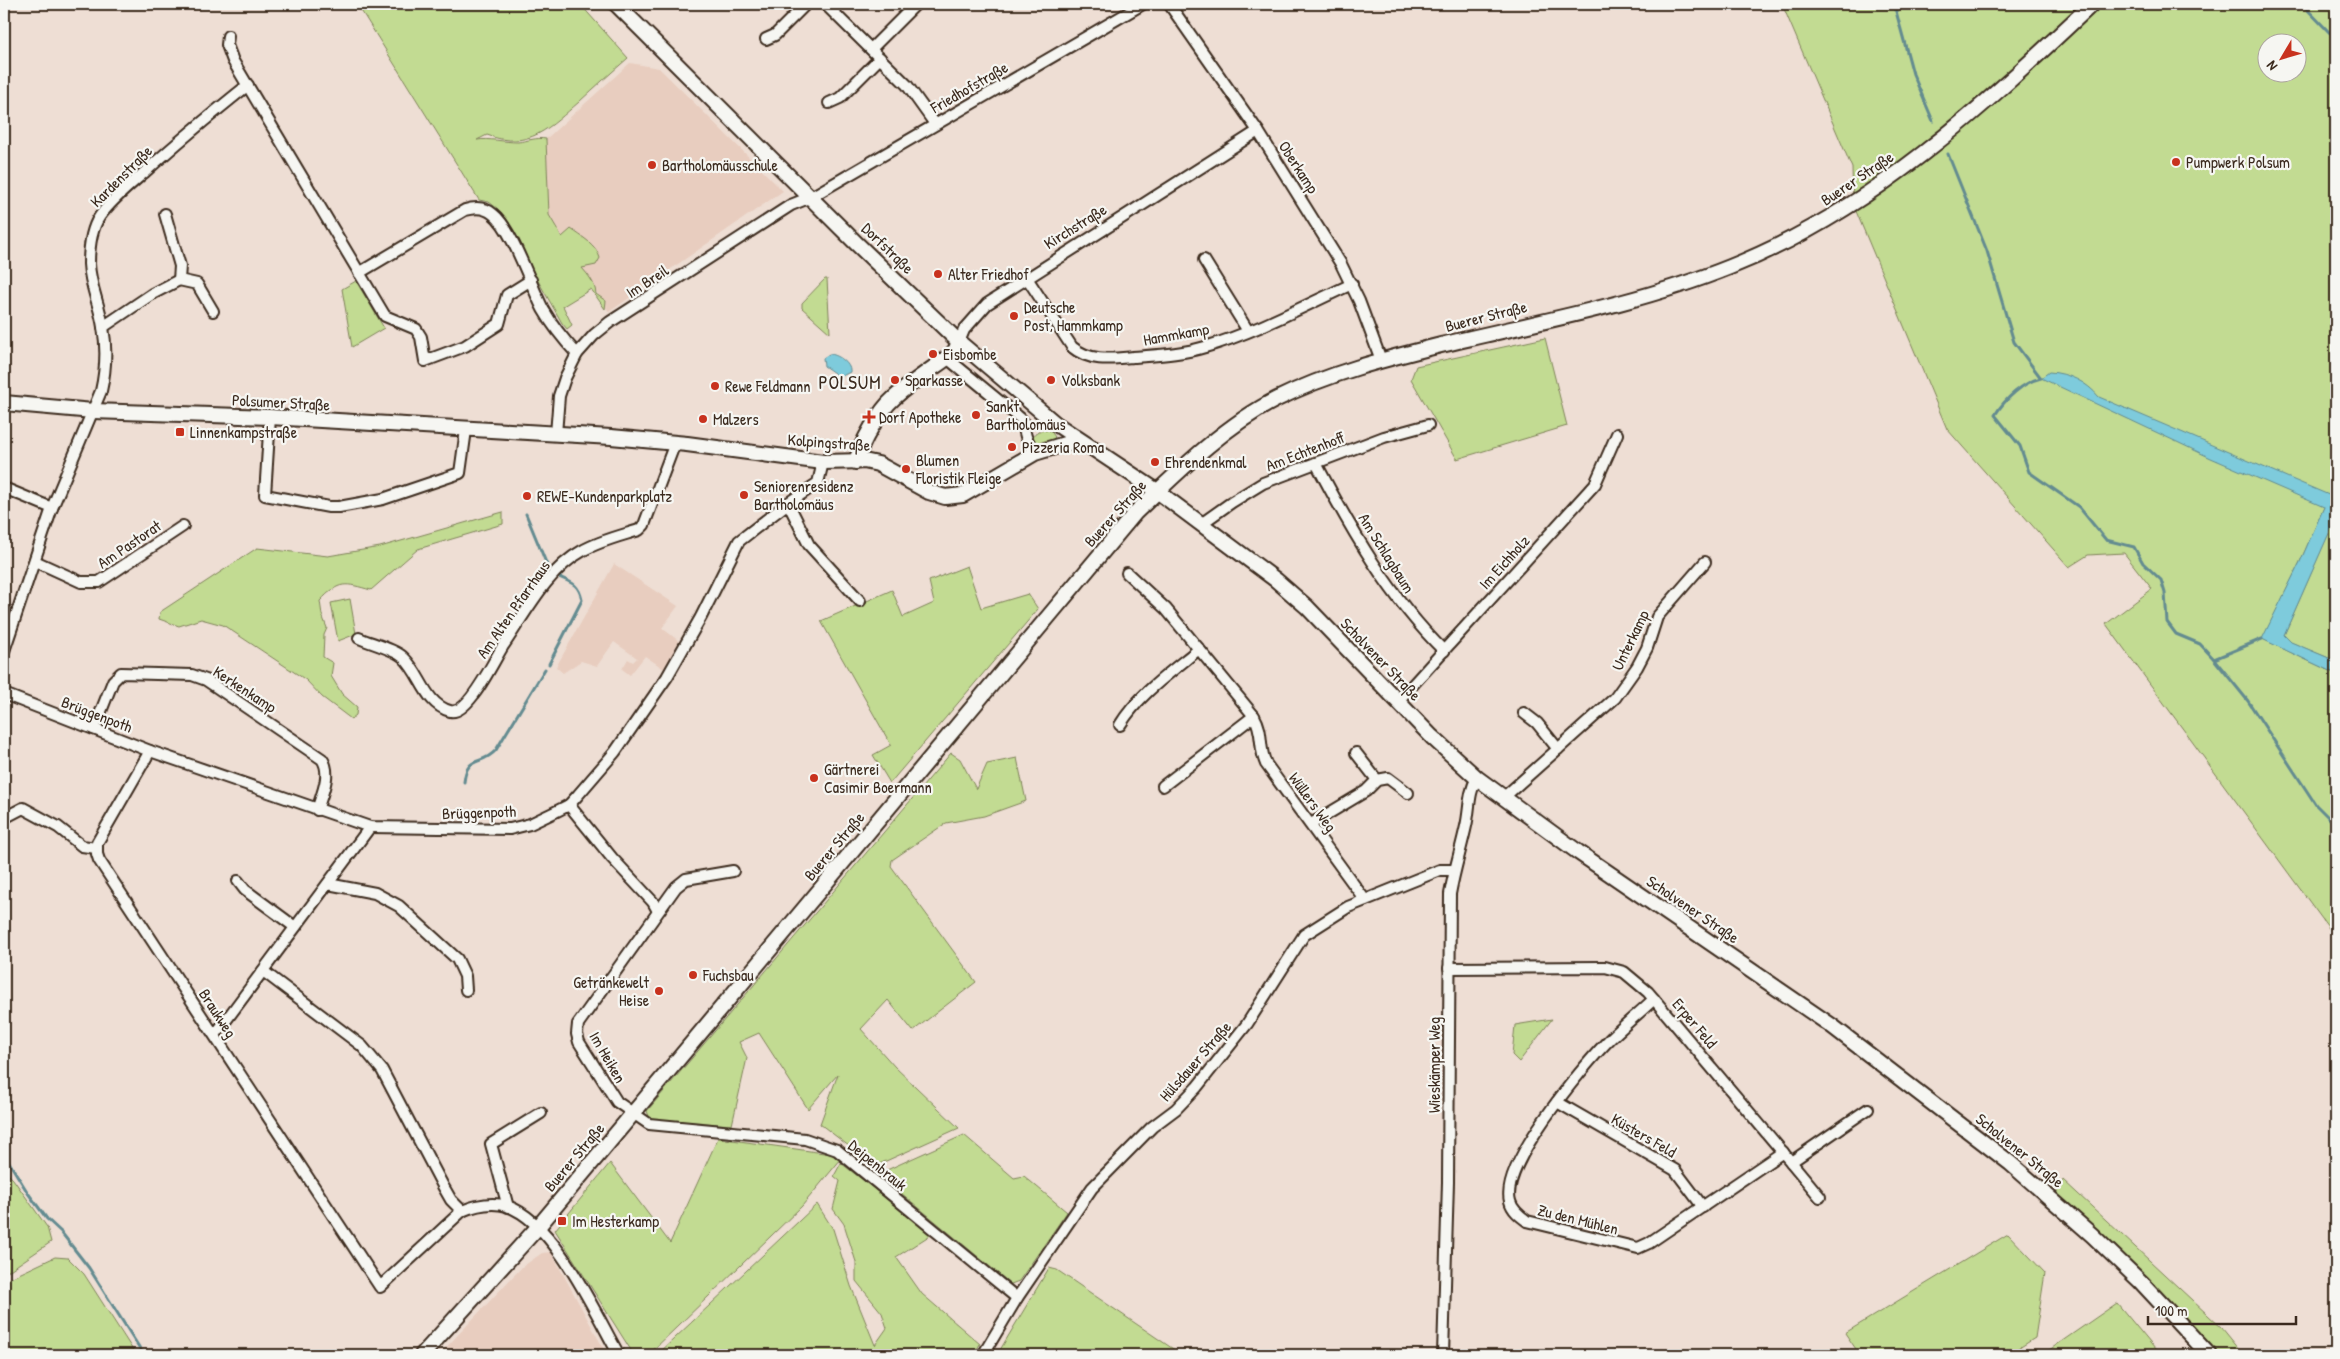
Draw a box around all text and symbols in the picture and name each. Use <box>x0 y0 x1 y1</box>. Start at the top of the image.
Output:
north arrow <box>2258 32 2308 82</box>
street label: Friedhofstraße <box>925 56 1012 119</box>
text: N <box>2261 57 2281 75</box>
street label: Oberkamp <box>1274 136 1324 198</box>
street label: Kardenstraße <box>85 140 157 212</box>
street label: Buerer Straße <box>1816 145 1898 210</box>
place label: Pumpwerk Polsum <box>2186 151 2290 173</box>
place label: Bartholomäusschule <box>662 154 778 176</box>
marker: Pumpwerk Polsum <box>2170 156 2182 168</box>
marker: Bartholomäusschule <box>646 159 658 171</box>
street label: Kirchstraße <box>1040 198 1111 254</box>
street label: Dorfstraße <box>857 218 919 279</box>
street label: Im Breil <box>621 259 673 303</box>
place label: Alter Friedhof <box>948 263 1029 285</box>
marker: Alter Friedhof <box>932 268 944 280</box>
street label: Buerer Straße <box>1443 295 1530 337</box>
place label: Deutsche Post, Hammkamp <box>1024 296 1123 336</box>
marker: Deutsche Post, Hammkamp <box>1008 310 1020 322</box>
street label: Hammkamp <box>1142 317 1211 351</box>
place label: Eisbombe <box>943 343 997 365</box>
marker: Eisbombe <box>927 348 939 360</box>
district label: POLSUM <box>818 369 882 395</box>
place label: Sparkasse <box>905 369 964 391</box>
place label: Volksbank <box>1061 369 1121 391</box>
marker: Sparkasse <box>889 374 901 386</box>
marker: Volksbank <box>1045 374 1057 386</box>
place label: Rewe Feldmann <box>725 375 811 397</box>
marker: Rewe Feldmann <box>709 380 721 392</box>
street label: Polsumer Straße <box>231 388 331 416</box>
place label: Sankt Bartholomäus <box>986 395 1066 435</box>
place label: Dorf Apotheke <box>879 406 962 428</box>
place label: Malzers <box>713 408 759 430</box>
marker: Sankt Bartholomäus <box>970 409 982 421</box>
marker: Dorf Apotheke <box>863 411 875 423</box>
marker: Malzers <box>697 413 709 425</box>
place label: Linnenkampstraße <box>190 421 298 443</box>
marker: Linnenkampstraße <box>174 426 186 438</box>
street label: Am Echtenhoff <box>1262 426 1348 476</box>
street label: Kolpingstraße <box>787 428 872 456</box>
place label: Pizzeria Roma <box>1022 436 1104 458</box>
marker: Pizzeria Roma <box>1006 441 1018 453</box>
place label: Blumen Floristik Fleige <box>915 449 1002 489</box>
place label: Ehrendenkmal <box>1165 451 1247 473</box>
marker: Ehrendenkmal <box>1149 456 1161 468</box>
marker: Blumen Floristik Fleige <box>900 463 912 475</box>
street label: Buerer Straße <box>1079 474 1151 551</box>
place label: Seniorenresidenz Bartholomäus <box>754 475 854 515</box>
place label: REWE-Kundenparkplatz <box>537 485 672 507</box>
marker: Seniorenresidenz Bartholomäus <box>738 489 750 501</box>
marker: REWE-Kundenparkplatz <box>521 490 533 502</box>
street label: Am Schlagbaum <box>1354 509 1420 597</box>
street label: Am Pastorat <box>93 514 166 573</box>
street label: Im Eichholz <box>1474 530 1534 594</box>
street label: Am Alten Pfarrhaus <box>471 556 555 662</box>
street label: Unterkamp <box>1606 606 1654 674</box>
street label: Scholvener Straße <box>1336 613 1427 706</box>
street label: Kerkenkamp <box>209 660 281 718</box>
street label: Brüggenpoth <box>58 690 136 738</box>
place label: Gärtnerei Casimir Boermann <box>824 758 932 798</box>
street label: Wüllers Weg <box>1284 768 1342 836</box>
marker: Gärtnerei Casimir Boermann <box>808 772 820 784</box>
street label: Brüggenpoth <box>442 800 517 824</box>
street label: Buerer Straße <box>799 807 870 885</box>
street label: Scholvener Straße <box>1642 870 1744 948</box>
place label: Fuchsbau <box>702 964 754 986</box>
marker: Fuchsbau <box>687 969 699 981</box>
place label: Getränkewelt Heise <box>573 971 650 1011</box>
street label: Braukweg <box>194 984 242 1042</box>
marker: Getränkewelt Heise <box>653 985 665 997</box>
street label: Erper Feld <box>1668 993 1722 1053</box>
street label: Hülsdauer Straße <box>1154 1016 1236 1106</box>
street label: Wieskämper Weg <box>1423 1017 1445 1113</box>
street label: Im Heiken <box>584 1027 632 1087</box>
street label: Küsters Feld <box>1607 1108 1681 1162</box>
street label: Scholvener Straße <box>1971 1108 2069 1193</box>
street label: Buerer Straße <box>539 1118 610 1196</box>
street label: Deipenbrauk <box>844 1134 912 1196</box>
street label: Zu den Mühlen <box>1535 1198 1621 1240</box>
place label: Im Hesterkamp <box>572 1210 659 1232</box>
marker: Im Hesterkamp <box>556 1215 568 1227</box>
scale bar <box>2148 1294 2295 1326</box>
text: 100 m <box>2155 1300 2188 1321</box>

